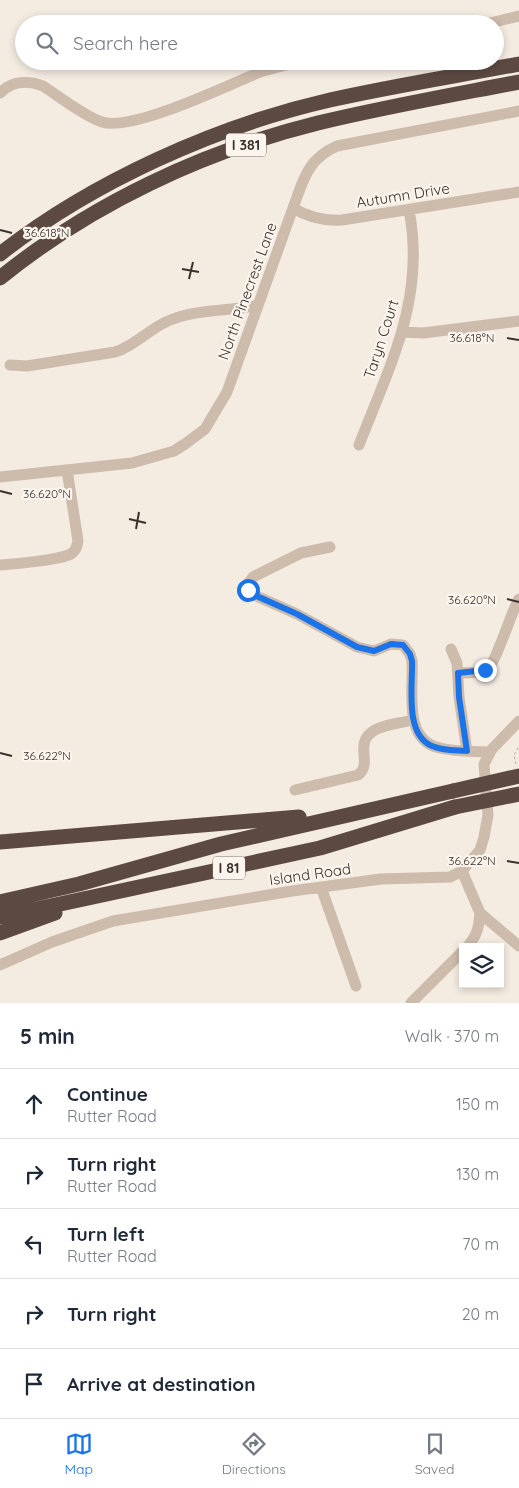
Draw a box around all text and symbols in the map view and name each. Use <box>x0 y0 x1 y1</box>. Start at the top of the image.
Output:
search box <box>15 15 504 70</box>
icon: search <box>33 29 61 57</box>
text: Search here <box>73 31 178 55</box>
road number: I 381 <box>226 134 266 156</box>
street label: Autumn Drive <box>355 178 451 212</box>
street label: North Pinecrest Lane <box>213 220 281 362</box>
text: 36.618°N <box>25 225 69 240</box>
street label: Taryn Court <box>359 297 403 381</box>
text: 36.618°N <box>450 330 494 345</box>
text: 36.620°N <box>23 486 71 501</box>
route start <box>237 579 260 602</box>
text: 36.620°N <box>448 592 496 607</box>
route end <box>474 659 497 682</box>
text: 36.622°N <box>23 748 71 763</box>
text: 36.622°N <box>448 853 496 868</box>
road number: I 81 <box>213 856 245 880</box>
street label: Island Road <box>268 859 352 889</box>
map controls <box>459 943 504 988</box>
button: layers <box>459 943 504 988</box>
text: 5 min <box>20 1023 75 1049</box>
text: Walk · 370 m <box>405 1026 499 1046</box>
text: Continue <box>67 1082 148 1106</box>
icon: ahead <box>20 1090 48 1118</box>
text: 150 m <box>456 1094 499 1114</box>
text: Rutter Road <box>67 1106 157 1126</box>
text: Turn right <box>67 1152 156 1176</box>
icon: right <box>20 1160 48 1188</box>
text: 130 m <box>456 1164 499 1184</box>
text: Rutter Road <box>67 1176 157 1196</box>
text: Turn left <box>67 1222 145 1246</box>
icon: left <box>20 1230 48 1258</box>
text: 70 m <box>462 1234 499 1254</box>
text: Rutter Road <box>67 1246 157 1266</box>
icon: right <box>20 1300 48 1328</box>
text: Turn right <box>67 1302 156 1326</box>
text: 20 m <box>462 1304 499 1324</box>
icon: arrive <box>20 1370 48 1398</box>
text: Arrive at destination <box>67 1372 256 1396</box>
tab: Map <box>64 1430 93 1478</box>
tab: Directions <box>222 1430 286 1478</box>
tab: Saved <box>415 1430 455 1478</box>

